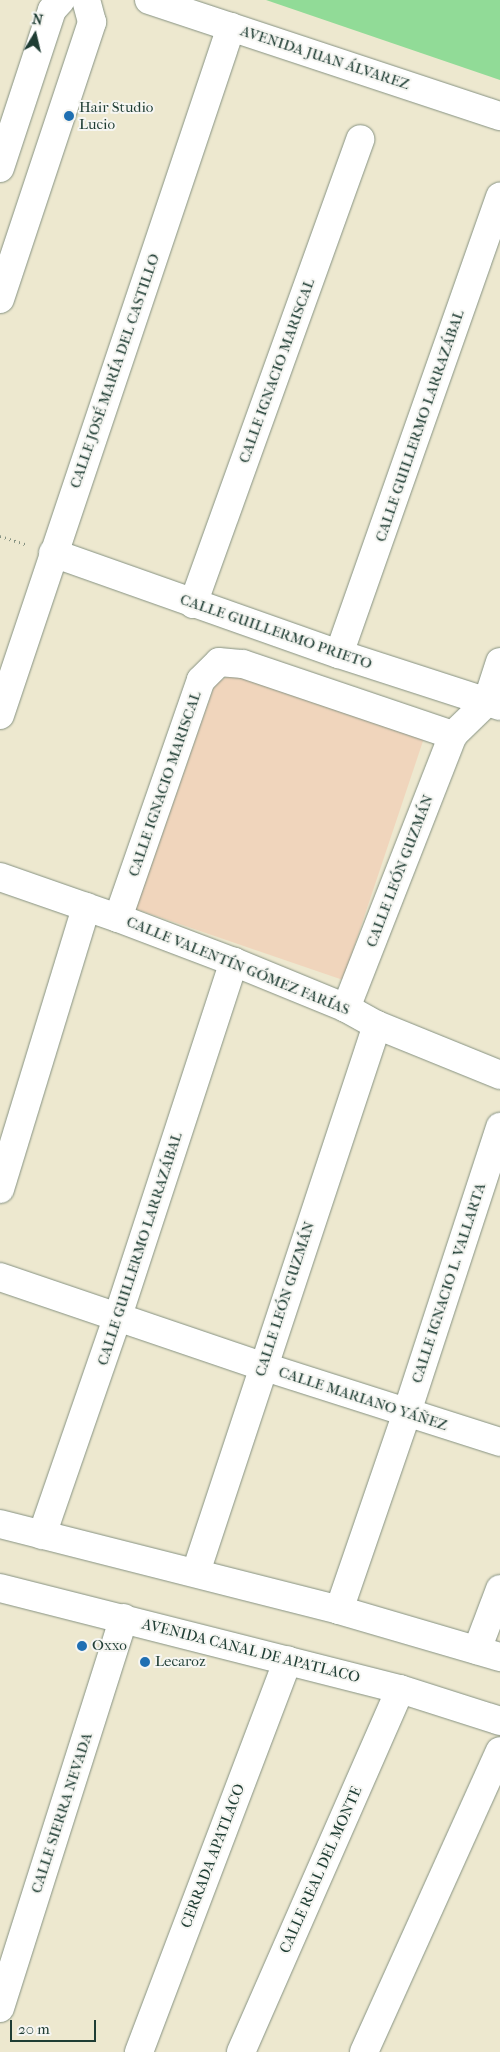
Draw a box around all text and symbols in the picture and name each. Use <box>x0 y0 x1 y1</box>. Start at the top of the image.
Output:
north arrow <box>10 10 60 60</box>
text: N <box>31 10 44 29</box>
street label: AVENIDA JUAN ÁLVAREZ <box>238 22 412 94</box>
place label: Hair Studio Lucio <box>79 98 153 133</box>
marker: Hair Studio Lucio <box>63 110 75 122</box>
street label: CALLE JOSÉ MARÍA DEL CASTILLO <box>66 251 164 491</box>
street label: CALLE IGNACIO MARISCAL <box>235 276 319 466</box>
street label: CALLE GUILLERMO LARRAZÁBAL <box>372 308 468 544</box>
street label: CALLE GUILLERMO PRIETO <box>178 591 374 673</box>
street label: CALLE IGNACIO MARISCAL <box>125 689 205 879</box>
street label: CALLE LEÓN GUZMÁN <box>363 792 437 950</box>
street label: CALLE VALENTÍN GÓMEZ FARÍAS <box>124 913 352 1019</box>
street label: CALLE GUILLERMO LARRAZÁBAL <box>94 1130 186 1368</box>
street label: CALLE IGNACIO L. VALLARTA <box>408 1181 490 1385</box>
street label: CALLE LEÓN GUZMÁN <box>251 1219 319 1379</box>
street label: CALLE MARIANO YÁÑEZ <box>276 1363 450 1435</box>
street label: AVENIDA CANAL DE APATLACO <box>140 1615 362 1687</box>
place label: Oxxo <box>92 1637 127 1655</box>
marker: Oxxo <box>76 1640 88 1652</box>
place label: Lecaroz <box>155 1653 206 1671</box>
marker: Lecaroz <box>139 1656 151 1668</box>
street label: CALLE SIERRA NEVADA <box>28 1730 96 1896</box>
street label: CERRADA APATLACO <box>177 1781 249 1931</box>
street label: CALLE REAL DEL MONTE <box>276 1784 366 1956</box>
scale bar <box>12 2010 99 2042</box>
text: 20 m <box>18 2020 50 2038</box>

